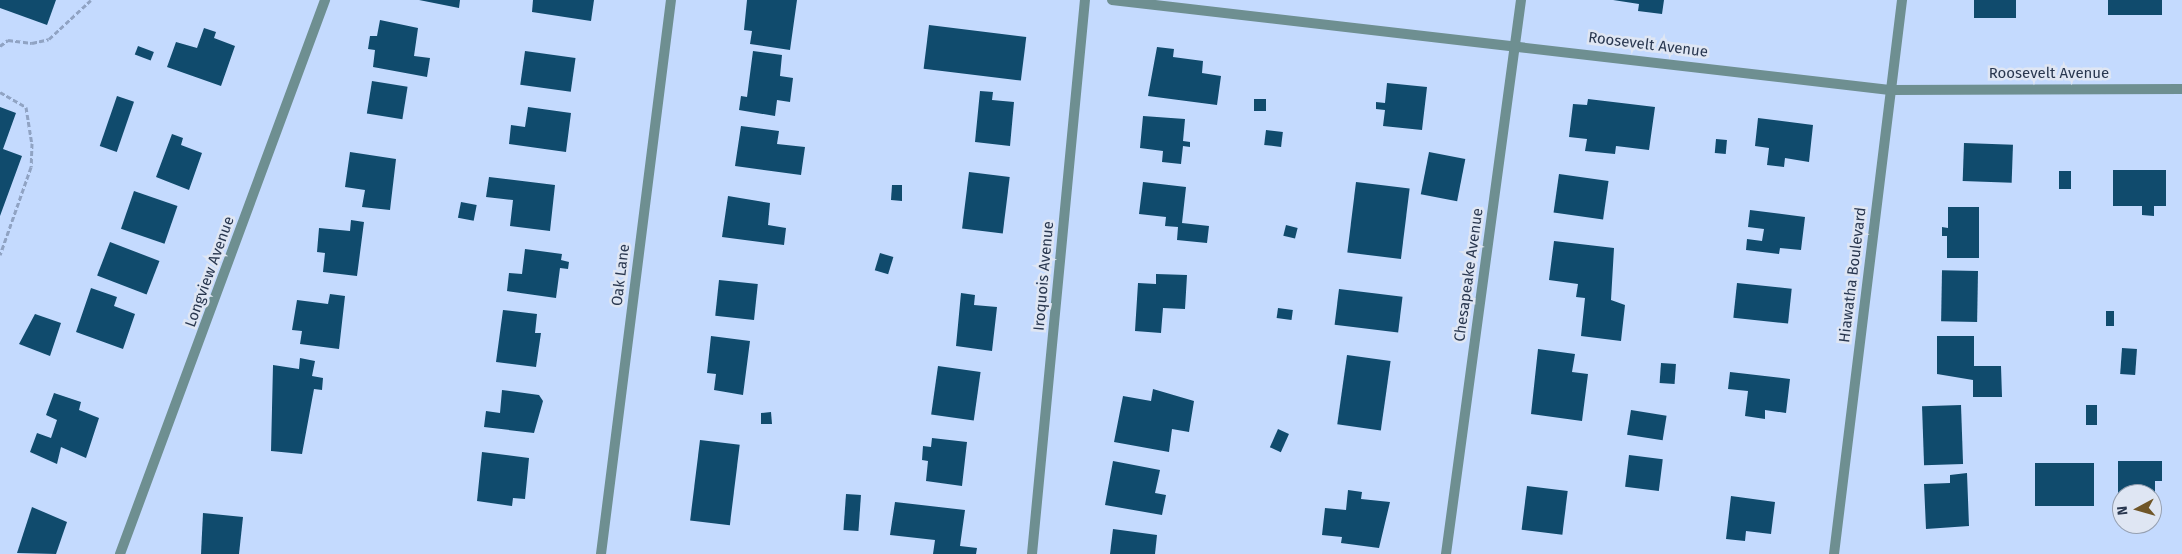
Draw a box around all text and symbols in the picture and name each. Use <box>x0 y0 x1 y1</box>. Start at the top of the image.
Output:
street label: Roosevelt Avenue <box>1587 29 1709 61</box>
street label: Roosevelt Avenue <box>1989 65 2109 83</box>
street label: Hiawatha Boulevard <box>1836 206 1870 344</box>
street label: Chesapeake Avenue <box>1451 207 1487 343</box>
street label: Longview Avenue <box>182 214 238 330</box>
street label: Iroquois Avenue <box>1030 220 1058 332</box>
street label: Oak Lane <box>608 243 634 307</box>
north arrow <box>2112 484 2162 534</box>
text: N <box>2114 505 2132 516</box>

